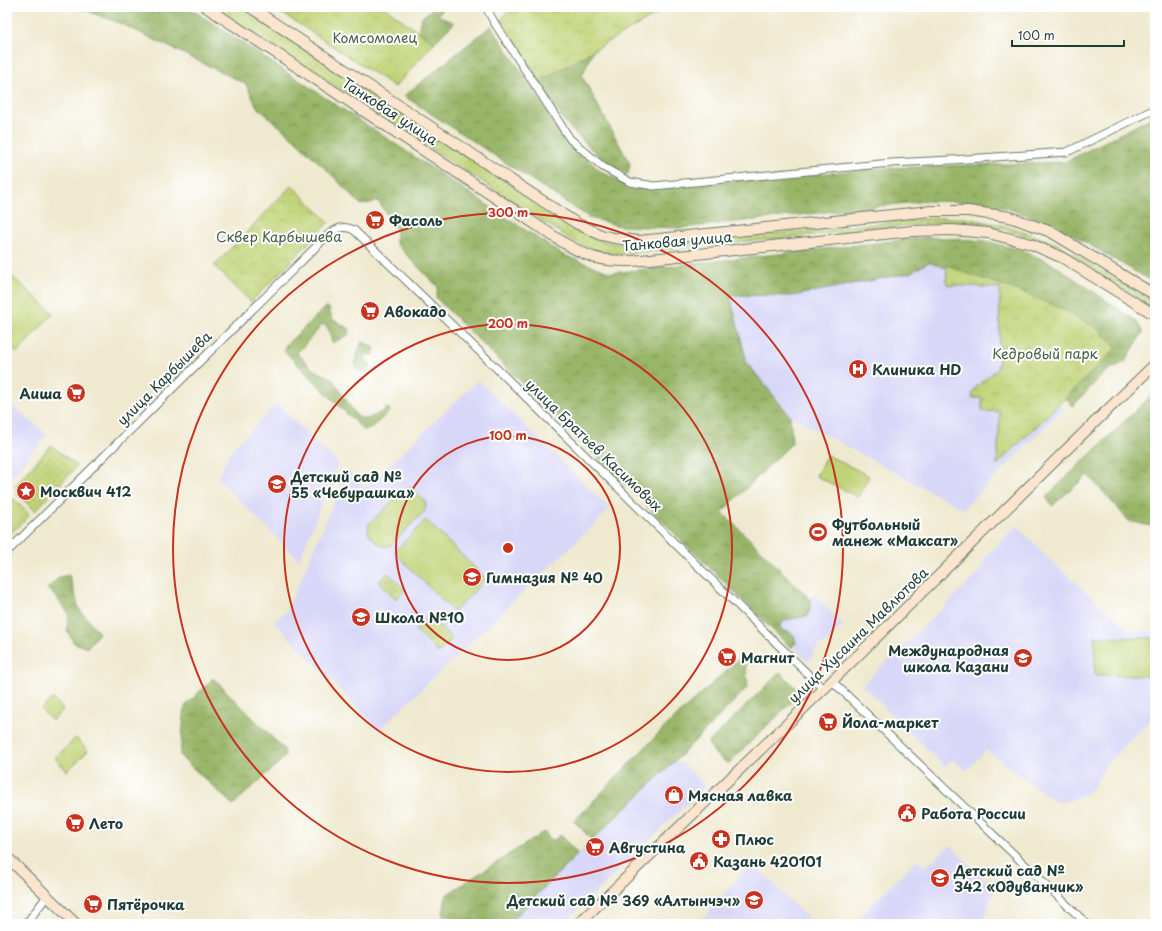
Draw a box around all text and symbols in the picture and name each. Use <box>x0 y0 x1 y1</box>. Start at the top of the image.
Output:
scale bar <box>1012 22 1124 48</box>
text: 100 m <box>1018 26 1055 44</box>
park label: Комсомолец <box>333 27 417 48</box>
street label: Танковая улица <box>338 72 442 150</box>
text: 300 m <box>488 203 528 221</box>
supermarket icon: Фасоль <box>364 209 386 231</box>
place label: Фасоль <box>389 210 443 231</box>
park label: Сквер Карбышева <box>216 226 342 247</box>
street label: Танковая улица <box>621 226 733 256</box>
supermarket icon: Авокадо <box>359 300 381 322</box>
place label: Авокадо <box>383 301 446 322</box>
text: 200 m <box>488 314 528 332</box>
street label: улица Карбышева <box>112 326 216 430</box>
park label: Кедровый парк <box>992 343 1099 364</box>
hospital icon: Клиника HD <box>847 358 869 380</box>
place label: Клиника HD <box>872 359 962 380</box>
street label: улица Братьев Касимовых <box>521 374 667 516</box>
supermarket icon: Аиша <box>65 382 87 404</box>
place label: Аиша <box>20 383 62 404</box>
text: 100 m <box>489 426 527 444</box>
place label: Детский сад № 55 «Чебурашка» <box>290 466 415 503</box>
school or university icon: Детский сад № 55 «Чебурашка» <box>266 473 288 495</box>
place icon: Москвич 412 <box>15 480 37 502</box>
place label: Москвич 412 <box>40 481 132 502</box>
place label: Футбольный манеж «Максат» <box>832 514 959 551</box>
sports icon: Футбольный манеж «Максат» <box>807 521 829 543</box>
centre of rings <box>501 541 515 555</box>
street label: улица Хусаина Мавлютова <box>783 562 933 708</box>
school or university icon: Гимназия № 40 <box>461 566 483 588</box>
place label: Гимназия № 40 <box>486 567 603 588</box>
school or university icon: Школа №10 <box>350 606 372 628</box>
place label: Школа №10 <box>375 607 464 628</box>
place label: Международная школа Казани <box>888 640 1009 677</box>
supermarket icon: Магнит <box>716 646 738 668</box>
place label: Магнит <box>741 647 795 668</box>
school or university icon: Международная школа Казани <box>1012 647 1034 669</box>
supermarket icon: Йола-маркет <box>817 711 839 733</box>
place label: Йола-маркет <box>842 712 939 733</box>
shop icon: Мясная лавка <box>663 784 685 806</box>
place label: Мясная лавка <box>688 785 793 806</box>
public building icon: Работа России <box>896 802 918 824</box>
place label: Работа России <box>921 803 1026 824</box>
supermarket icon: Лето <box>64 812 86 834</box>
place label: Лето <box>89 813 123 834</box>
pharmacy icon: Плюс <box>710 828 732 850</box>
place label: Плюс <box>735 829 774 850</box>
supermarket icon: Августина <box>584 836 606 858</box>
place label: Августина <box>609 837 686 858</box>
public building icon: Казань 420101 <box>688 850 710 872</box>
place label: Казань 420101 <box>713 851 822 872</box>
place label: Детский сад № 342 «Одуванчик» <box>953 860 1084 897</box>
school or university icon: Детский сад № 342 «Одуванчик» <box>929 867 951 889</box>
school or university icon: Детский сад № 369 «Алтынчэч» <box>743 889 765 911</box>
place label: Детский сад № 369 «Алтынчэч» <box>506 890 741 911</box>
supermarket icon: Пятёрочка <box>82 893 104 915</box>
place label: Пятёрочка <box>107 894 185 915</box>

